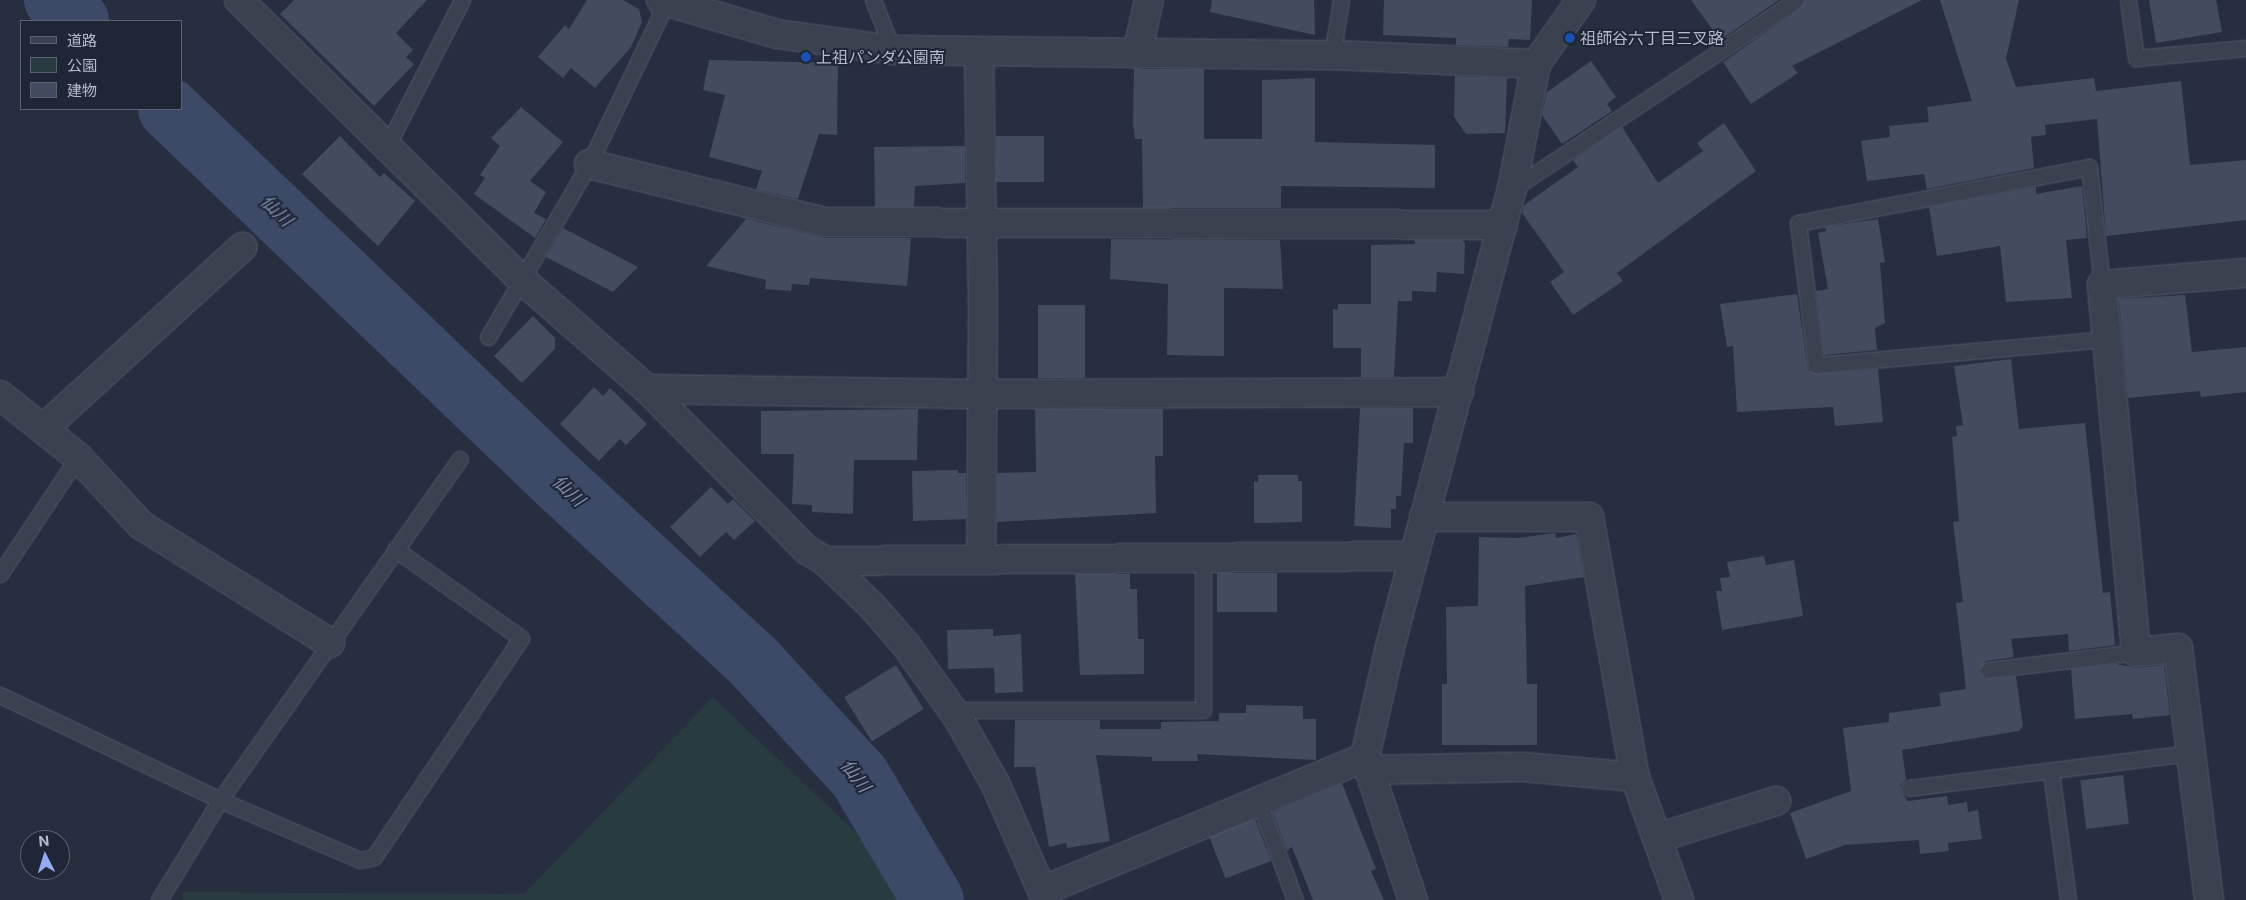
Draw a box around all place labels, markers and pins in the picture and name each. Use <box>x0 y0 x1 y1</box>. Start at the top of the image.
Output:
place label: 祖師谷六丁目三叉路 <box>1580 28 1724 48</box>
marker: 祖師谷六丁目三叉路 <box>1564 32 1576 44</box>
place label: 上祖パンダ公園南 <box>816 47 944 67</box>
marker: 上祖パンダ公園南 <box>800 51 812 63</box>

